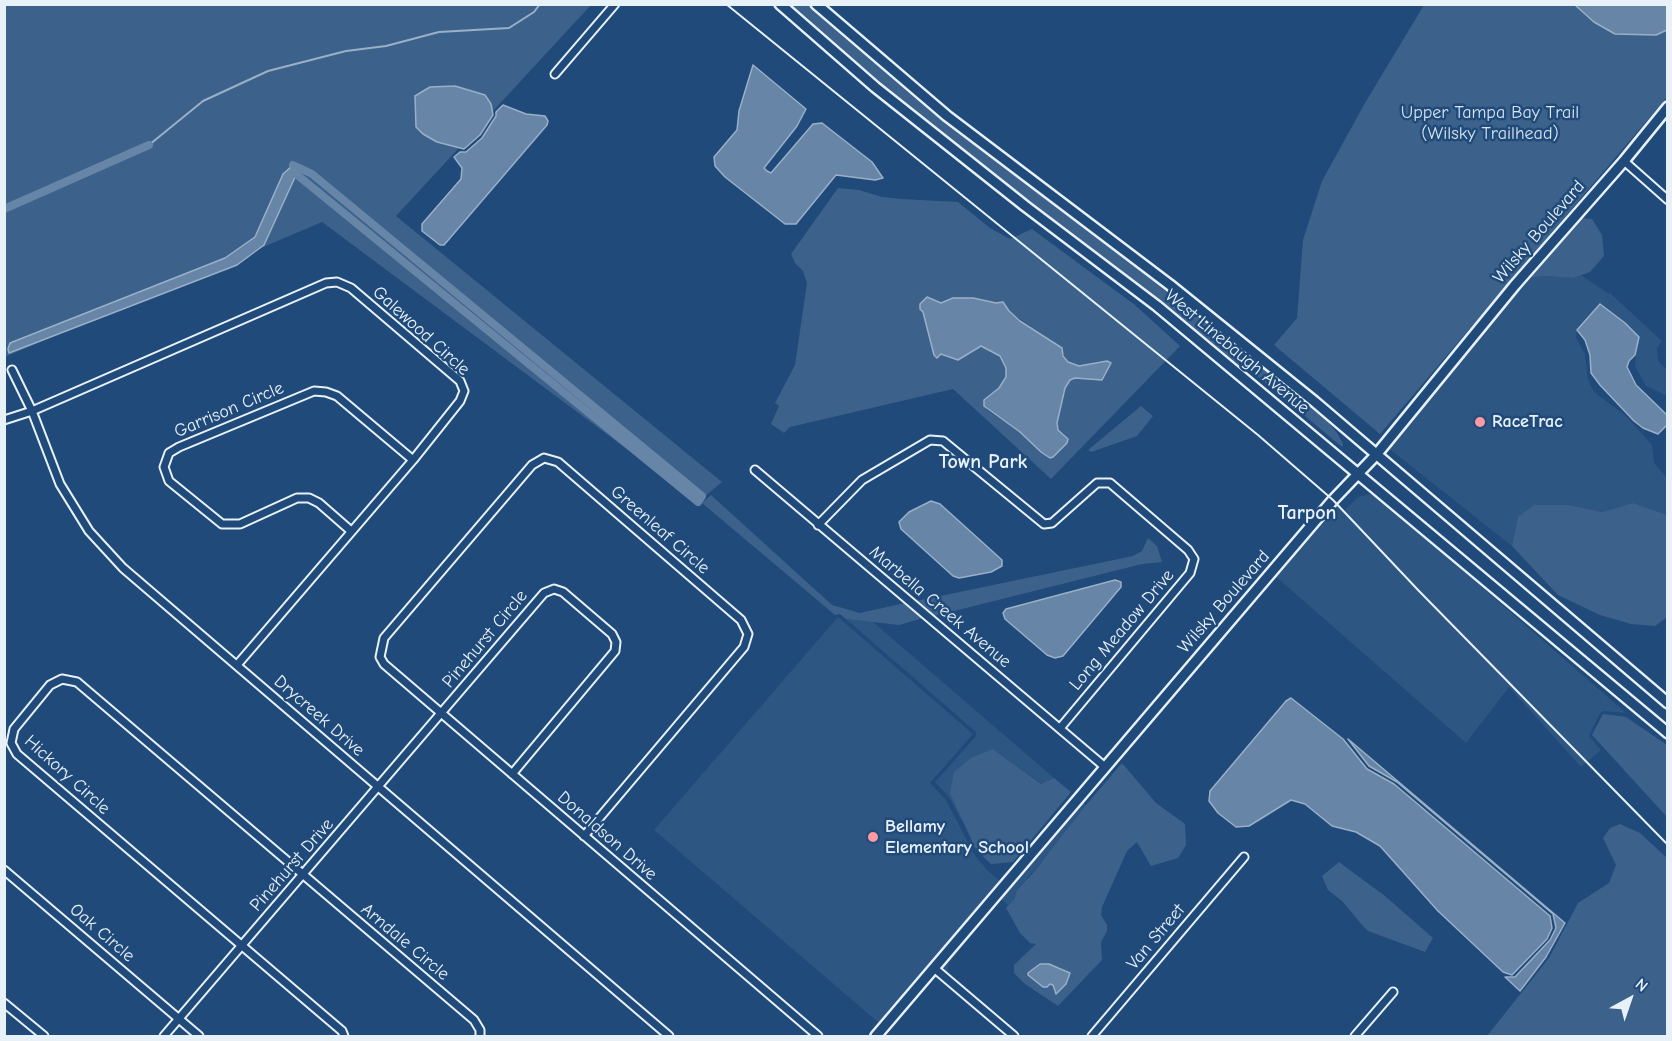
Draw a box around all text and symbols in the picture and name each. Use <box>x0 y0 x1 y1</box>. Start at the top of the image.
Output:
park label: Upper Tampa Bay Trail (Wilsky Trailhead) <box>1401 102 1579 144</box>
street label: Wilsky Boulevard <box>1488 176 1590 288</box>
street label: Galewood Circle <box>368 282 474 380</box>
street label: West Linebaugh Avenue <box>1160 285 1314 419</box>
street label: Garrison Circle <box>171 377 287 443</box>
place label: RaceTrac <box>1492 411 1563 433</box>
marker: RaceTrac <box>1473 415 1487 429</box>
district label: Town Park <box>939 450 1027 474</box>
street label: Greenleaf Circle <box>606 481 714 579</box>
district label: Tarpon <box>1278 501 1336 525</box>
street label: Marbella Creek Avenue <box>865 541 1015 673</box>
street label: Wilsky Boulevard <box>1173 546 1275 658</box>
street label: Long Meadow Drive <box>1065 565 1179 695</box>
street label: Pinehurst Circle <box>438 586 532 692</box>
street label: Drycreek Drive <box>269 671 369 761</box>
street label: Hickory Circle <box>20 731 114 819</box>
street label: Donaldson Drive <box>553 787 661 885</box>
street label: Pinehurst Drive <box>246 814 338 916</box>
place label: Bellamy Elementary School <box>885 816 1029 858</box>
marker: Bellamy Elementary School <box>866 830 880 844</box>
street label: Oak Circle <box>65 899 139 967</box>
street label: Arndale Circle <box>356 899 454 985</box>
street label: Van Street <box>1122 900 1190 974</box>
north arrow <box>1600 969 1660 1029</box>
text: N <box>1632 975 1651 995</box>

